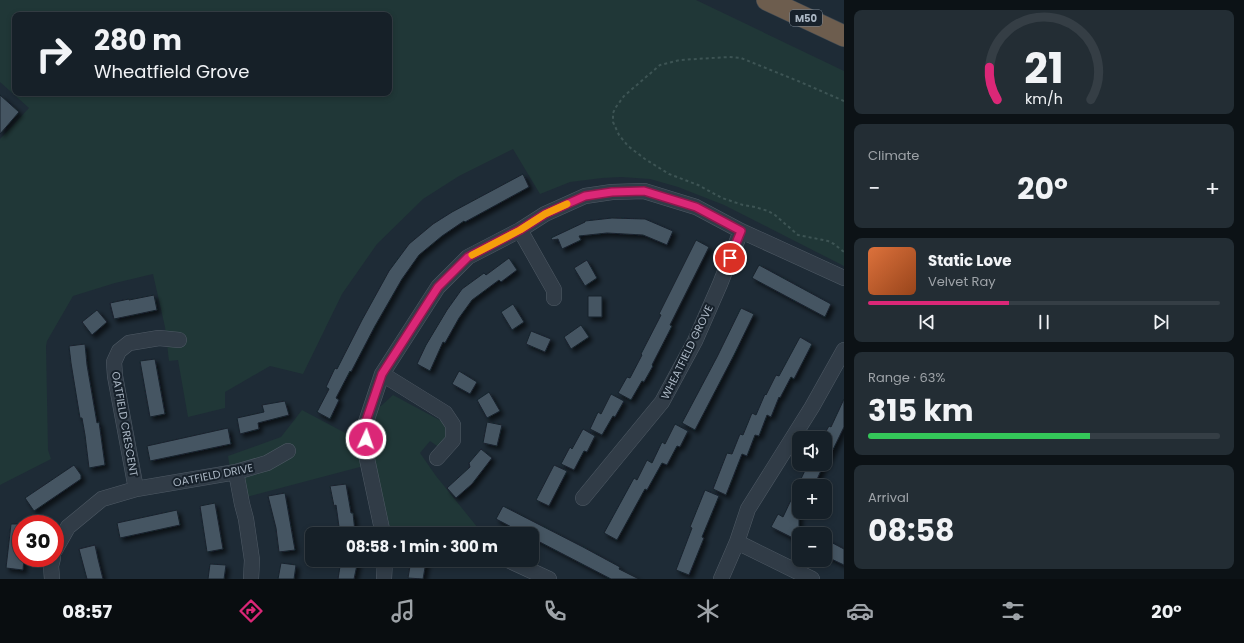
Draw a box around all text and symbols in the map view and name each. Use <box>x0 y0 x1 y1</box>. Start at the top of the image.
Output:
road number: M50 <box>790 10 822 26</box>
text: 280 m <box>94 21 182 60</box>
icon: right <box>28 28 80 80</box>
text: 21 <box>1024 39 1064 98</box>
text: Wheatfield Grove <box>94 59 249 84</box>
text: km/h <box>1025 89 1063 109</box>
text: Climate <box>868 146 919 165</box>
text: 20° <box>1017 167 1068 210</box>
text: − <box>868 173 880 204</box>
text: + <box>1205 173 1220 204</box>
pin <box>713 241 747 275</box>
icon: arrive <box>719 247 741 269</box>
text: Static Love <box>928 250 1012 271</box>
text: Velvet Ray <box>928 272 996 291</box>
street label: WHEATFIELD GROVE <box>657 302 717 402</box>
icon: previous <box>916 311 938 333</box>
icon: pause <box>1033 311 1055 333</box>
icon: next <box>1150 311 1172 333</box>
text: Range · 63% <box>868 368 945 387</box>
street label: OATFIELD CRESCENT <box>108 370 142 478</box>
text: 315 km <box>868 389 974 432</box>
position arrow <box>345 418 387 460</box>
map controls <box>792 431 832 567</box>
button: sound <box>792 431 832 471</box>
street label: OATFIELD DRIVE <box>171 459 255 491</box>
button: + <box>792 479 832 519</box>
text: Arrival <box>868 488 909 507</box>
text: 08:58 <box>868 509 954 552</box>
speed limit sign: 30 <box>12 515 64 567</box>
button: − <box>792 527 832 567</box>
text: 08:58 · 1 min · 300 m <box>346 536 498 557</box>
icon: directions <box>237 597 265 625</box>
icon: music <box>389 597 417 625</box>
icon: phone <box>541 597 569 625</box>
icon: climate <box>694 597 722 625</box>
icon: car <box>846 597 874 625</box>
icon: filters <box>999 597 1027 625</box>
text: 08:57 <box>62 599 112 624</box>
text: 20° <box>1151 599 1182 624</box>

